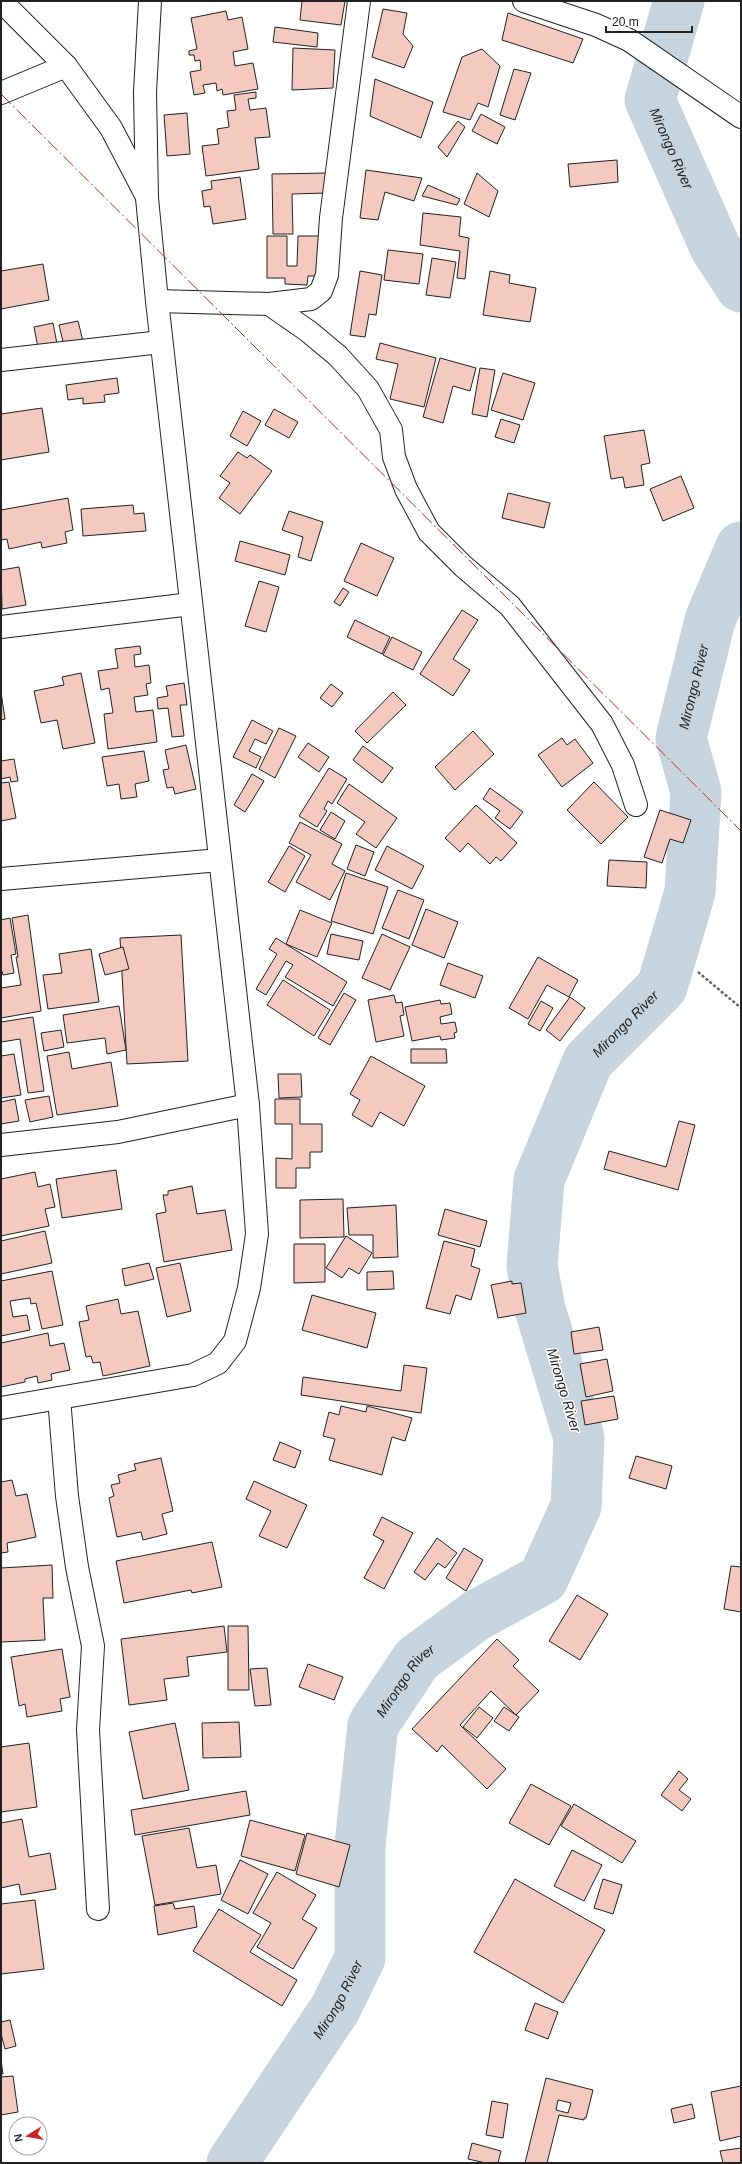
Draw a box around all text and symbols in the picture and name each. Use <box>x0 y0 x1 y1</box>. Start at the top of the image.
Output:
scale bar <box>606 8 692 34</box>
text: 20 m <box>612 15 639 29</box>
water label: Mirongo River <box>646 105 697 193</box>
water label: Mirongo River <box>675 641 712 731</box>
water label: Mirongo River <box>589 986 663 1060</box>
water label: Mirongo River <box>544 1346 585 1435</box>
water label: Mirongo River <box>373 1640 439 1720</box>
water label: Mirongo River <box>310 1956 366 2042</box>
north arrow <box>8 2116 48 2156</box>
text: N <box>12 2133 25 2143</box>

